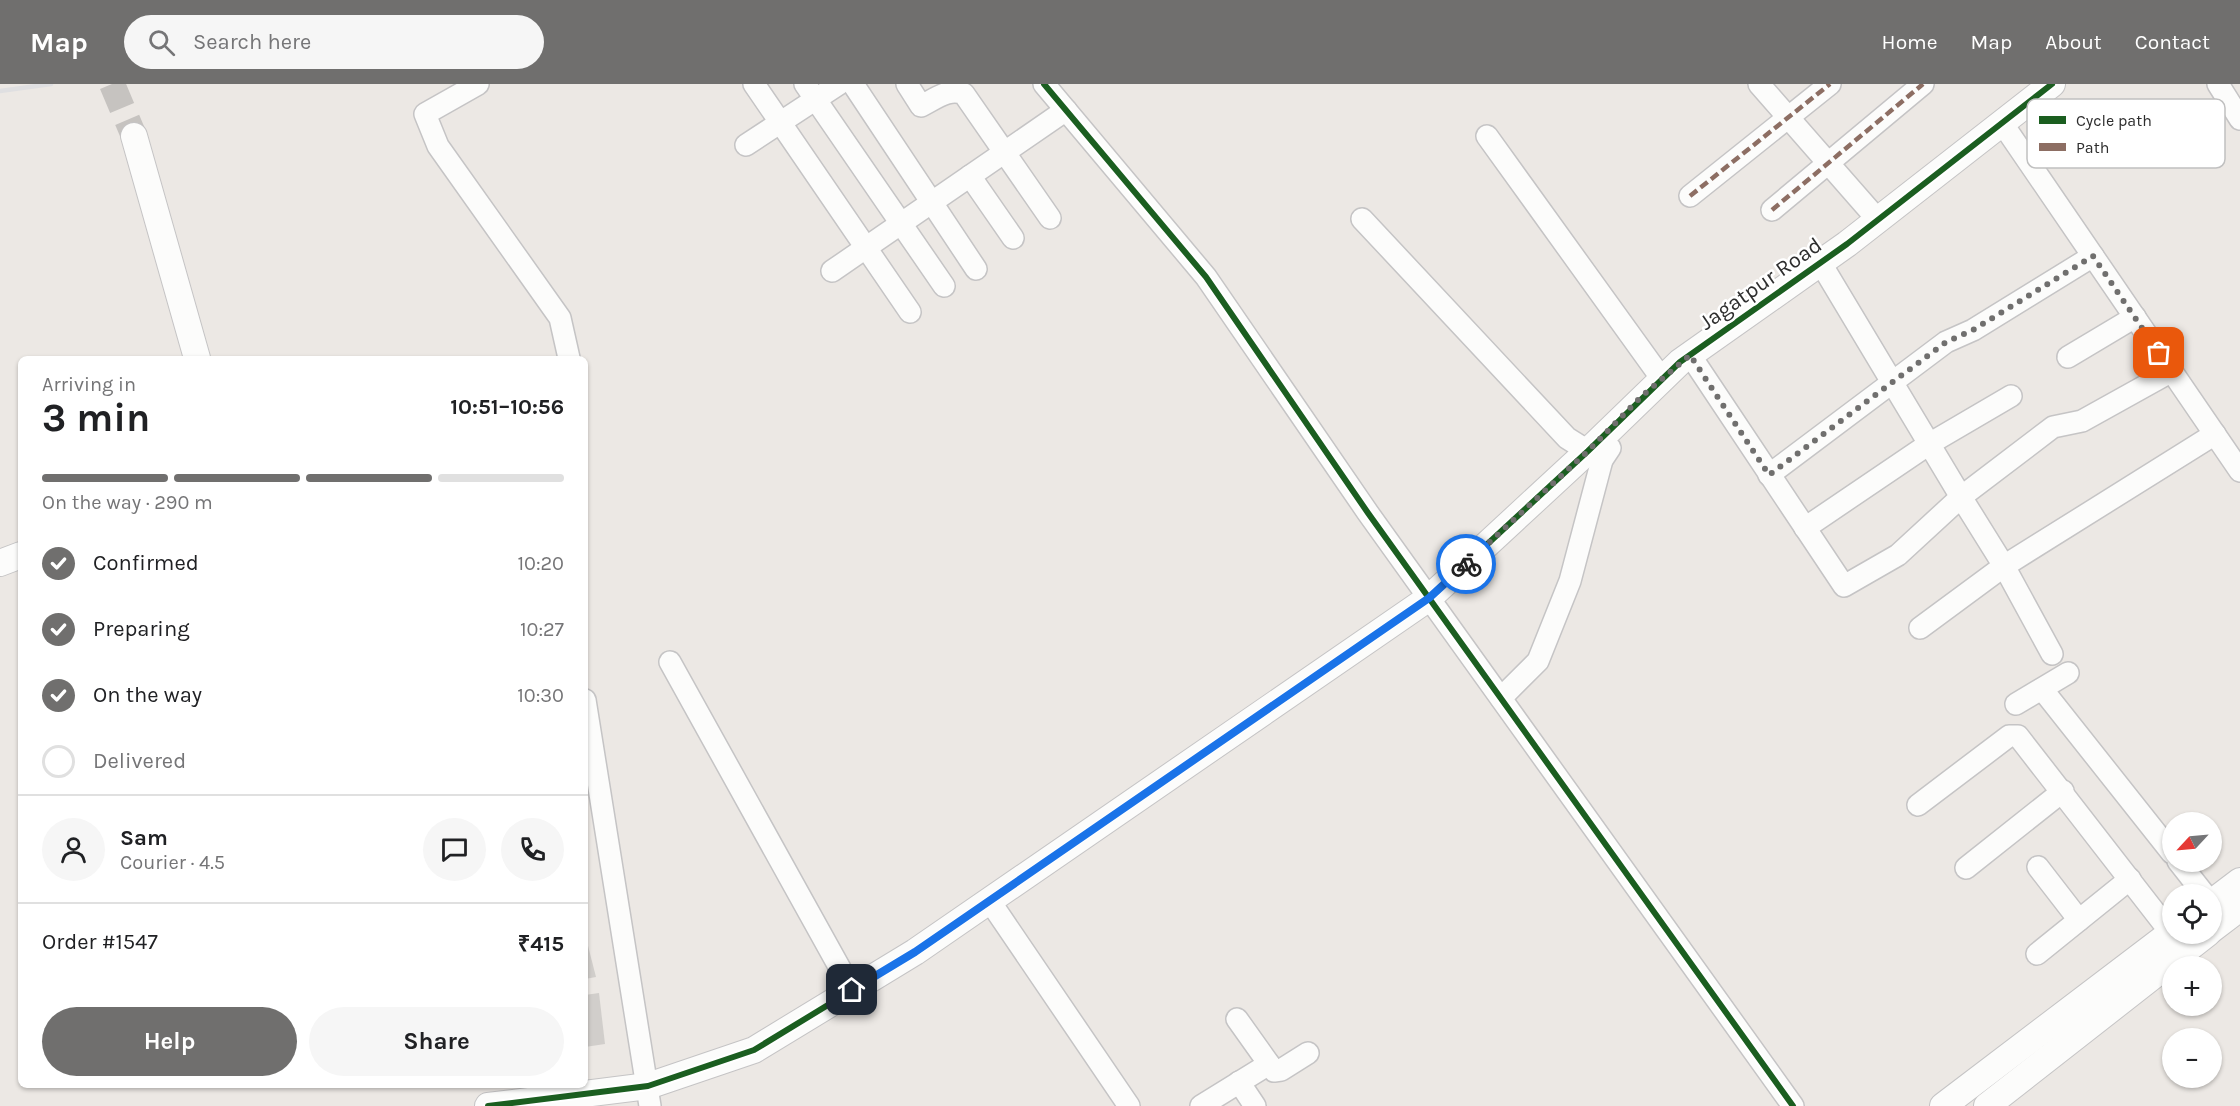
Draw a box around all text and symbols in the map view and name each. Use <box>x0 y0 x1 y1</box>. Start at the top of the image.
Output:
search box <box>124 15 544 69</box>
text: Map <box>30 26 88 59</box>
icon: search <box>145 26 178 59</box>
text: Search here <box>193 29 311 55</box>
text: Home <box>1882 30 1938 54</box>
text: Map <box>1971 30 2012 54</box>
text: About <box>2045 30 2102 54</box>
text: Contact <box>2135 30 2210 54</box>
legend <box>2027 99 2225 168</box>
text: Cycle path <box>2076 111 2152 130</box>
text: Path <box>2076 138 2109 157</box>
street label: Jagatpur Road <box>1694 232 1827 336</box>
pin <box>2133 327 2184 378</box>
icon: bag <box>2142 336 2175 369</box>
text: Arriving in <box>42 373 136 396</box>
text: 10:51–10:56 <box>450 394 564 420</box>
text: 3 min <box>42 395 150 441</box>
text: On the way · 290 m <box>42 491 213 514</box>
courier <box>1436 534 1496 594</box>
icon: check <box>42 547 75 580</box>
icon: bike <box>1450 548 1483 581</box>
text: Confirmed <box>93 550 199 576</box>
text: 10:20 <box>517 552 564 575</box>
icon: check <box>42 613 75 646</box>
text: Preparing <box>93 616 190 642</box>
text: 10:27 <box>520 618 564 641</box>
icon: check <box>42 679 75 712</box>
text: On the way <box>93 682 202 708</box>
text: 10:30 <box>517 684 564 707</box>
text: Delivered <box>93 748 186 774</box>
north arrow <box>2162 812 2222 872</box>
map controls <box>2162 812 2222 1088</box>
button: person <box>42 818 105 881</box>
button: chat <box>423 818 486 881</box>
button: phone <box>501 818 564 881</box>
text: Sam <box>120 825 168 851</box>
text: Courier · 4.5 <box>120 851 225 874</box>
button: locate <box>2162 884 2222 944</box>
text: Order #1547 <box>42 929 158 955</box>
text: ₹415 <box>518 931 564 957</box>
button: + <box>2162 956 2222 1016</box>
pin <box>826 964 877 1015</box>
icon: home <box>835 973 868 1006</box>
button: Help <box>42 1007 297 1076</box>
button: Share <box>309 1007 564 1076</box>
button: − <box>2162 1028 2222 1088</box>

